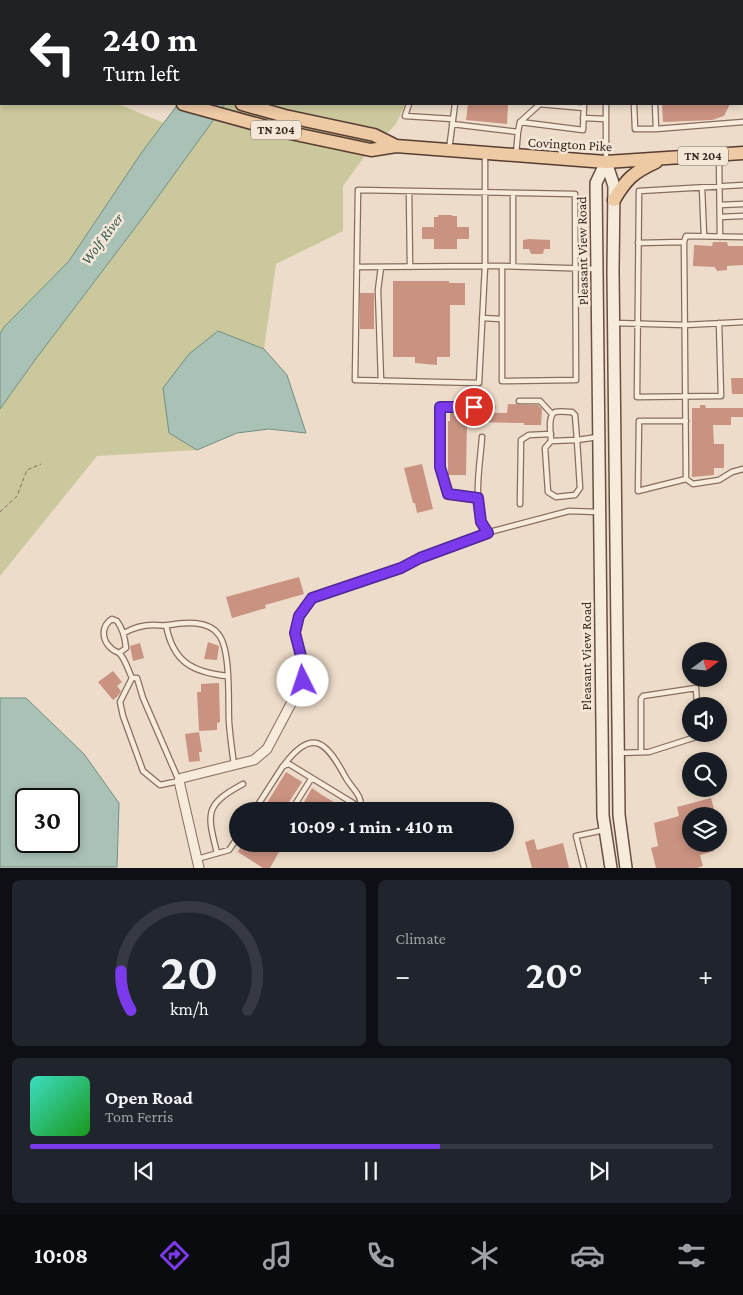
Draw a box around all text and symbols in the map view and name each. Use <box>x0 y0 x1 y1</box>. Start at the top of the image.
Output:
icon: left <box>20 20 85 85</box>
text: 240 m <box>103 20 197 59</box>
text: Turn left <box>103 61 180 86</box>
road number: TN 204 <box>251 120 301 140</box>
street label: Covington Pike <box>527 134 613 154</box>
road number: TN 204 <box>678 146 728 166</box>
street label: Pleasant View Road <box>573 196 591 306</box>
water label: Wolf River <box>78 210 127 268</box>
pin <box>453 386 495 428</box>
icon: arrive <box>460 393 488 421</box>
street label: Pleasant View Road <box>578 601 594 710</box>
north arrow <box>682 642 728 688</box>
map controls <box>682 642 727 852</box>
position arrow <box>276 654 328 706</box>
button: sound <box>682 697 727 742</box>
button: search <box>682 752 727 797</box>
speed limit sign: 30 <box>15 788 80 853</box>
button: layers <box>682 807 727 852</box>
text: 10:09 · 1 min · 410 m <box>290 816 453 837</box>
text: Climate <box>396 930 446 947</box>
text: 20 <box>160 942 218 1000</box>
text: 20° <box>526 954 583 996</box>
text: − <box>396 960 410 991</box>
text: + <box>698 960 713 991</box>
text: km/h <box>169 999 208 1019</box>
text: Open Road <box>105 1087 193 1108</box>
text: Tom Ferris <box>105 1108 173 1125</box>
icon: previous <box>130 1157 158 1185</box>
icon: pause <box>357 1157 385 1185</box>
icon: next <box>585 1157 613 1185</box>
icon: directions <box>157 1238 192 1273</box>
icon: music <box>260 1238 295 1273</box>
icon: phone <box>363 1238 398 1273</box>
icon: climate <box>467 1238 502 1273</box>
icon: car <box>570 1238 605 1273</box>
icon: filters <box>674 1238 709 1273</box>
text: 10:08 <box>34 1243 88 1268</box>

